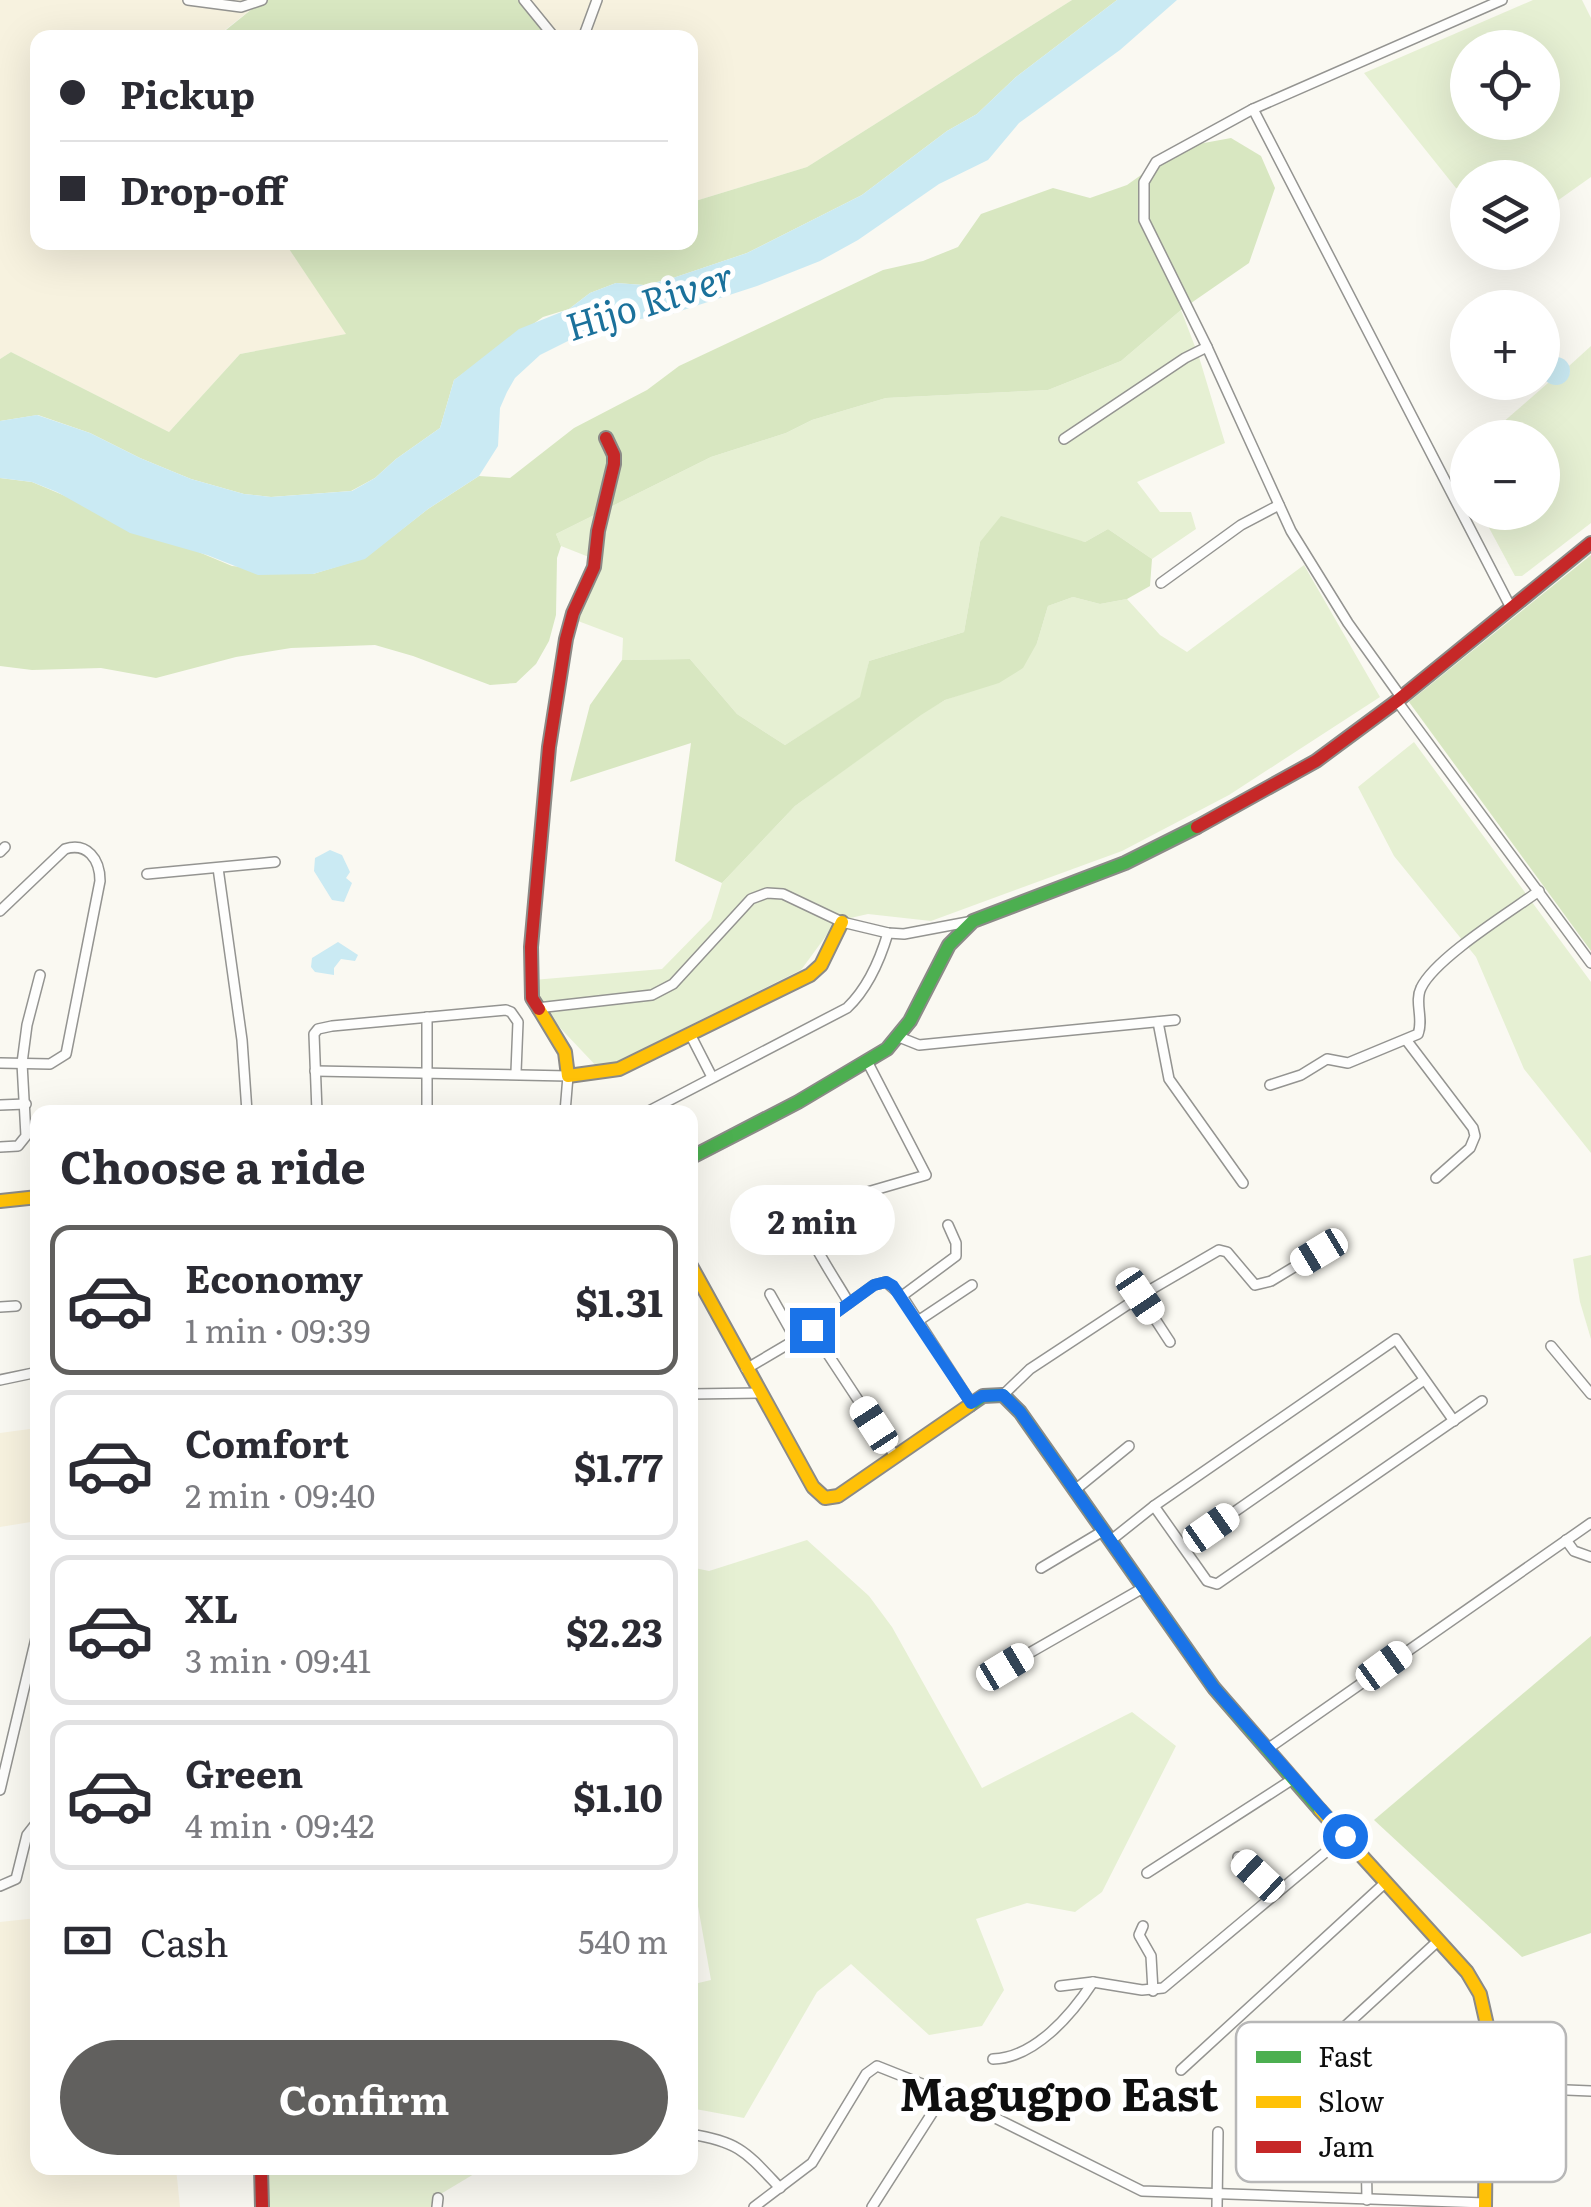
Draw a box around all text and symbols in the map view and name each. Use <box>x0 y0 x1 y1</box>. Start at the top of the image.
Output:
map controls <box>1450 30 1560 530</box>
button: locate <box>1450 30 1560 140</box>
text: Pickup <box>120 64 255 121</box>
text: Drop-off <box>120 160 285 217</box>
button: layers <box>1450 160 1560 270</box>
water label: Hijo River <box>558 245 740 353</box>
button: + <box>1450 290 1560 400</box>
button: − <box>1450 420 1560 530</box>
text: Choose a ride <box>60 1131 366 1198</box>
callout: 2 min <box>730 1185 894 1255</box>
text: 2 min <box>768 1196 857 1244</box>
car <box>1286 1224 1352 1280</box>
text: Economy <box>185 1248 363 1305</box>
icon: car <box>65 1255 155 1345</box>
car <box>1111 1263 1169 1329</box>
text: $1.31 <box>575 1272 663 1329</box>
text: 1 min · 09:39 <box>185 1305 370 1353</box>
route end <box>790 1308 835 1353</box>
car <box>845 1392 903 1458</box>
text: Comfort <box>185 1413 349 1470</box>
icon: car <box>65 1420 155 1510</box>
text: $1.77 <box>574 1437 663 1494</box>
text: 2 min · 09:40 <box>185 1470 375 1518</box>
car <box>1178 1499 1244 1557</box>
text: XL <box>185 1578 238 1635</box>
icon: car <box>65 1585 155 1675</box>
text: $2.23 <box>566 1602 663 1659</box>
text: 3 min · 09:41 <box>185 1635 371 1683</box>
car <box>1351 1636 1417 1696</box>
car <box>972 1639 1038 1695</box>
text: Green <box>185 1743 303 1800</box>
icon: car <box>65 1750 155 1840</box>
text: $1.10 <box>573 1767 663 1824</box>
text: 4 min · 09:42 <box>185 1800 374 1848</box>
route start <box>1323 1814 1368 1859</box>
car <box>1226 1845 1290 1907</box>
text: Cash <box>140 1912 229 1969</box>
icon: cash <box>60 1913 115 1968</box>
text: 540 m <box>578 1916 668 1964</box>
legend <box>1236 2022 1566 2182</box>
text: Fast <box>1318 2034 1373 2076</box>
button: Confirm <box>60 2040 668 2155</box>
district label: Magugpo East <box>899 2058 1219 2125</box>
text: Slow <box>1318 2079 1384 2121</box>
text: Jam <box>1318 2124 1374 2166</box>

